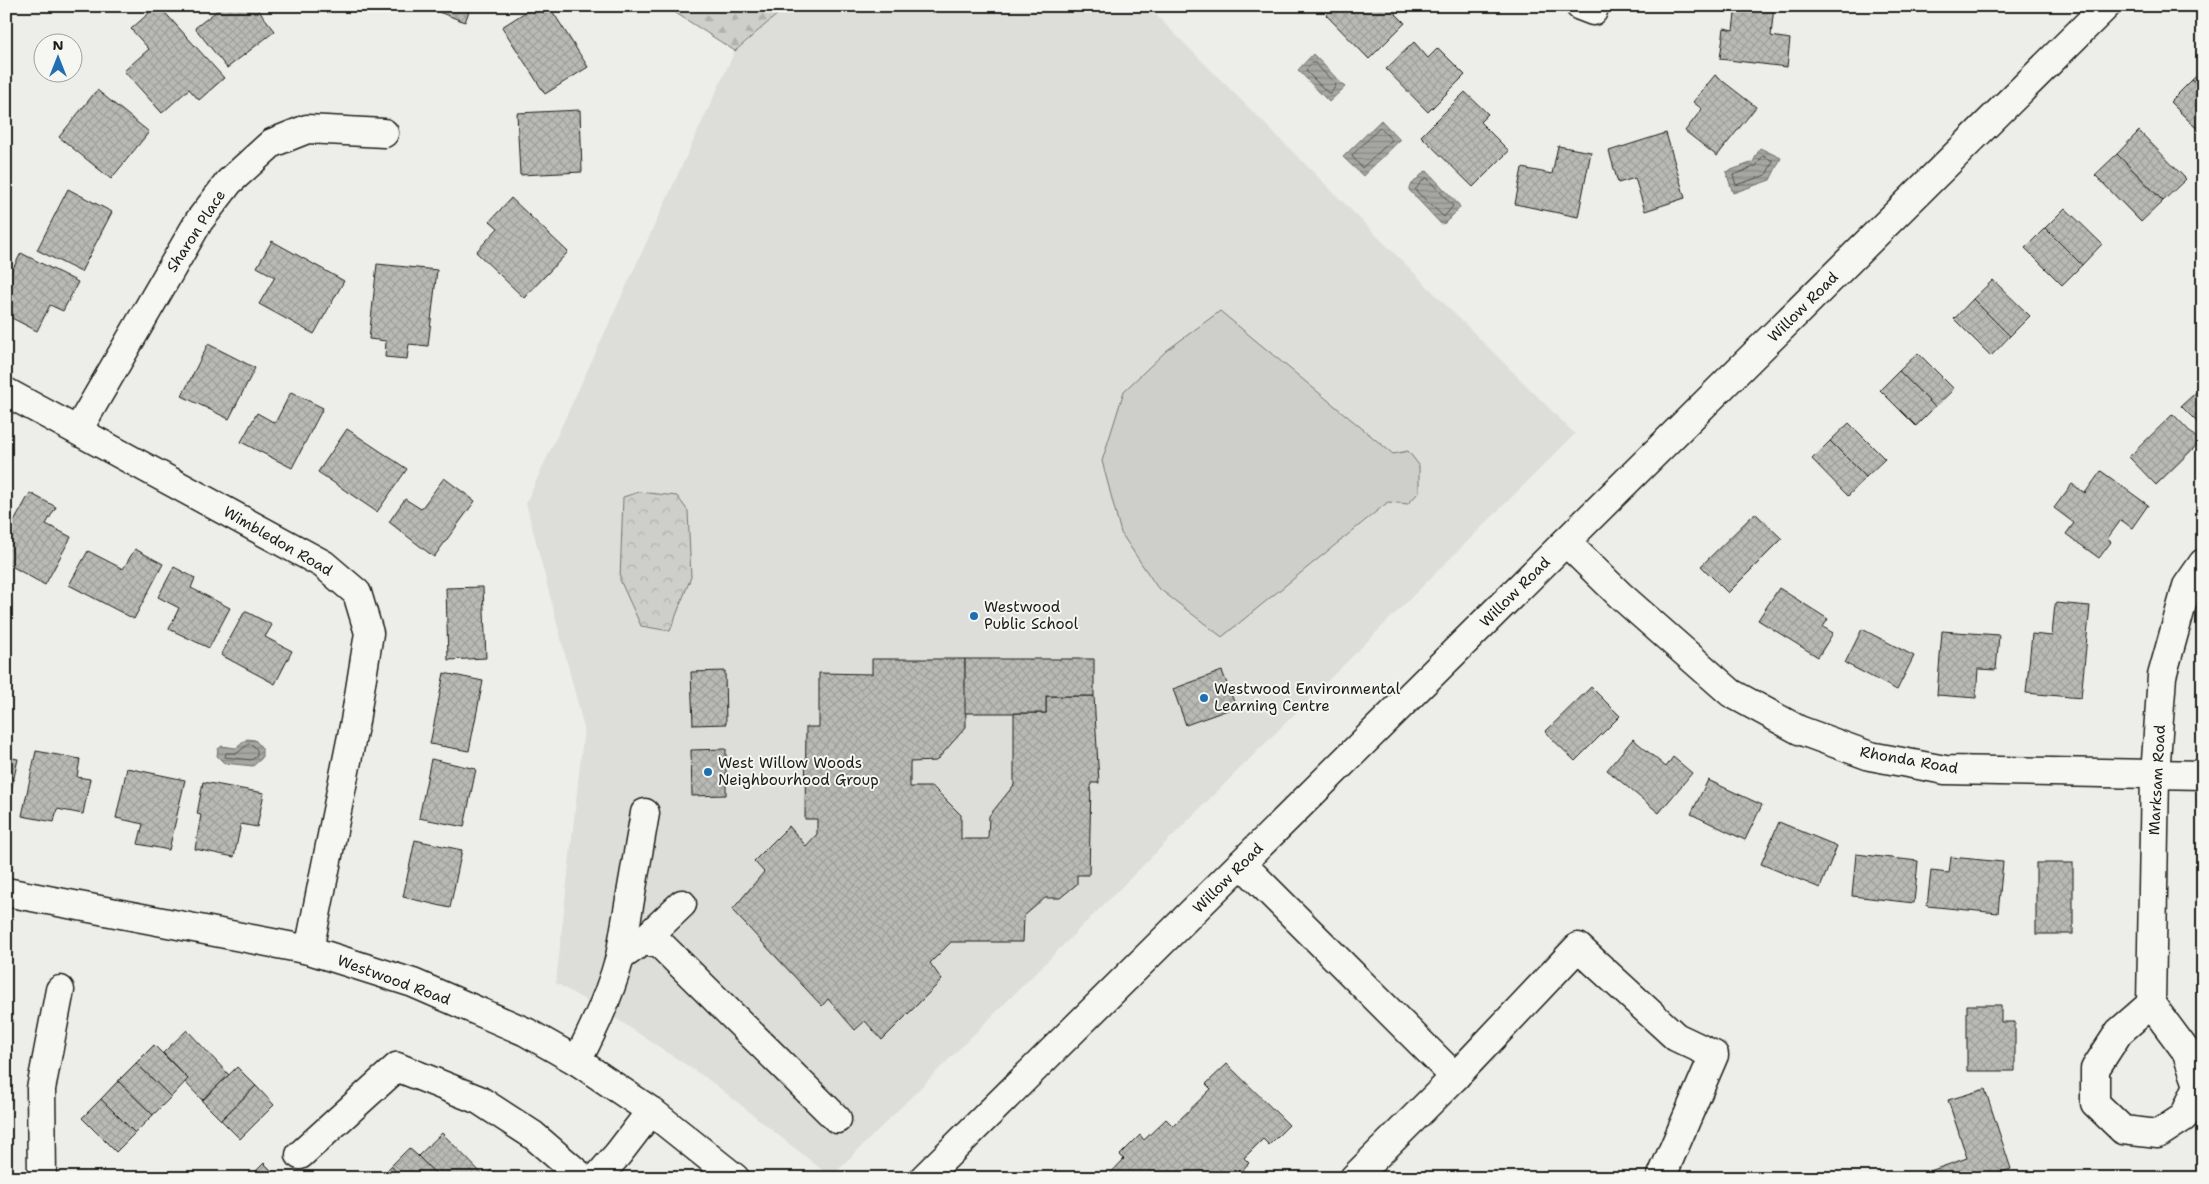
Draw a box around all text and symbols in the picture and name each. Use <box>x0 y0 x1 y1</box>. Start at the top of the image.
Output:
north arrow <box>32 32 82 82</box>
text: N <box>52 36 64 54</box>
street label: Sharon Place <box>162 186 230 276</box>
street label: Willow Road <box>1763 267 1843 347</box>
street label: Wimbledon Road <box>220 502 337 581</box>
street label: Willow Road <box>1475 552 1555 632</box>
place label: Westwood Public School <box>984 597 1079 634</box>
marker: Westwood Public School <box>968 610 980 622</box>
place label: Westwood Environmental Learning Centre <box>1214 679 1401 716</box>
marker: Westwood Environmental Learning Centre <box>1198 692 1210 704</box>
street label: Marksam Road <box>2144 724 2170 836</box>
street label: Rhonda Road <box>1858 742 1960 779</box>
place label: West Willow Woods Neighbourhood Group <box>718 753 879 790</box>
marker: West Willow Woods Neighbourhood Group <box>702 766 714 778</box>
street label: Willow Road <box>1188 838 1268 918</box>
street label: Westwood Road <box>335 950 454 1010</box>

